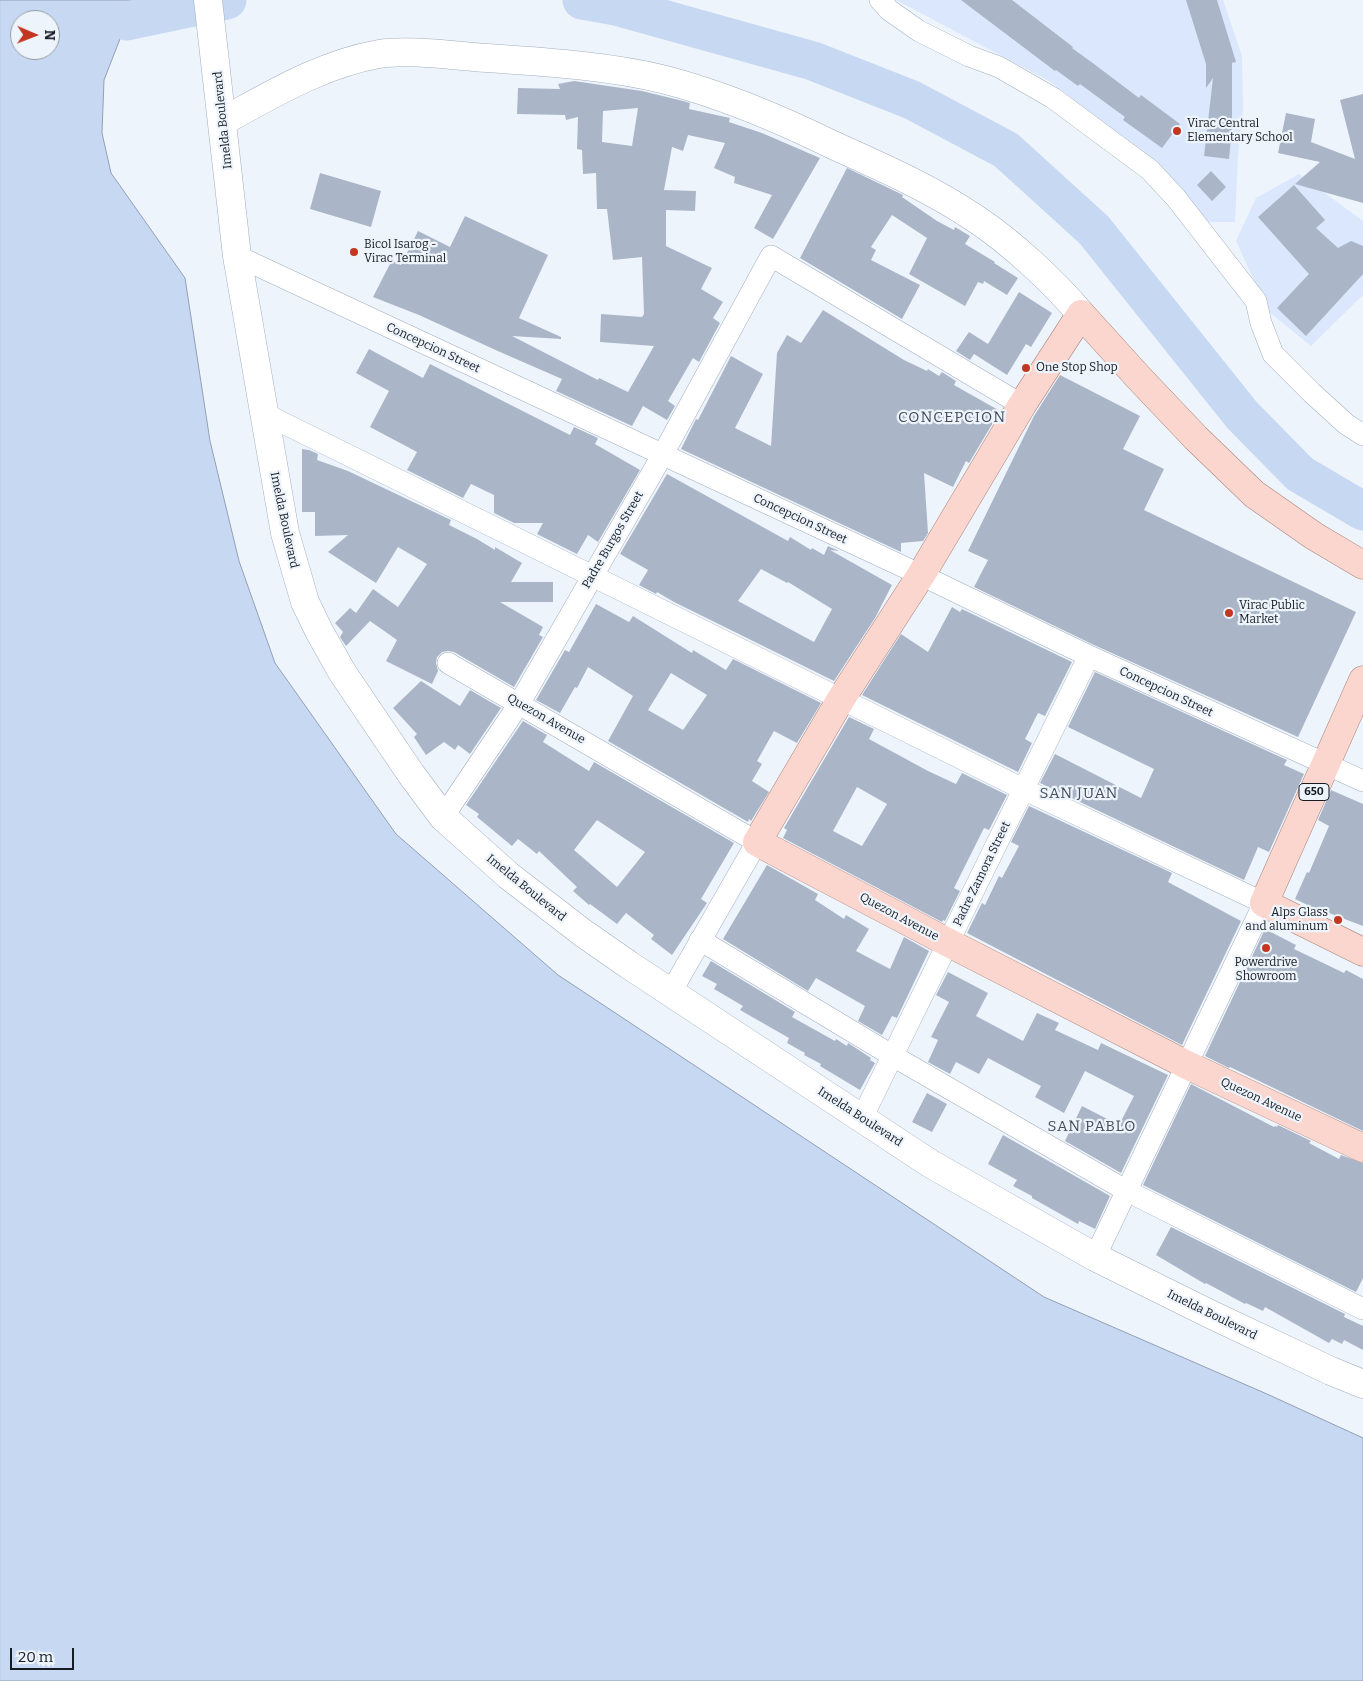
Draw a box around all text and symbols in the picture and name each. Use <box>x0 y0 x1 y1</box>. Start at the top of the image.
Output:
north arrow <box>10 10 60 60</box>
text: N <box>41 30 58 41</box>
street label: Imelda Boulevard <box>211 70 235 170</box>
place label: Virac Central Elementary School <box>1187 117 1293 145</box>
marker: Virac Central Elementary School <box>1171 125 1183 137</box>
place label: Bicol Isarog - Virac Terminal <box>364 238 446 266</box>
marker: Bicol Isarog - Virac Terminal <box>348 246 360 258</box>
street label: Concepcion Street <box>384 320 482 376</box>
place label: One Stop Shop <box>1036 361 1118 375</box>
marker: One Stop Shop <box>1020 362 1032 374</box>
district label: CONCEPCION <box>897 409 1007 427</box>
street label: Imelda Boulevard <box>267 471 301 569</box>
street label: Padre Burgos Street <box>579 489 647 591</box>
street label: Concepcion Street <box>751 491 849 547</box>
place label: Virac Public Market <box>1239 599 1305 627</box>
marker: Virac Public Market <box>1223 607 1235 619</box>
street label: Concepcion Street <box>1117 664 1215 720</box>
street label: Quezon Avenue <box>504 691 588 747</box>
road number: 650 <box>1299 784 1329 800</box>
district label: SAN JUAN <box>1039 785 1119 803</box>
street label: Padre Zamora Street <box>950 819 1014 929</box>
street label: Imelda Boulevard <box>483 852 569 924</box>
street label: Quezon Avenue <box>857 890 941 944</box>
place label: Alps Glass and aluminum <box>1245 906 1328 934</box>
marker: Alps Glass and aluminum <box>1332 914 1344 926</box>
marker: Powerdrive Showroom <box>1260 942 1272 954</box>
place label: Powerdrive Showroom <box>1235 956 1297 984</box>
street label: Quezon Avenue <box>1218 1075 1304 1125</box>
street label: Imelda Boulevard <box>815 1084 905 1150</box>
district label: SAN PABLO <box>1046 1118 1138 1136</box>
street label: Imelda Boulevard <box>1165 1287 1259 1343</box>
scale bar <box>12 1638 76 1670</box>
text: 20 m <box>18 1648 53 1666</box>

